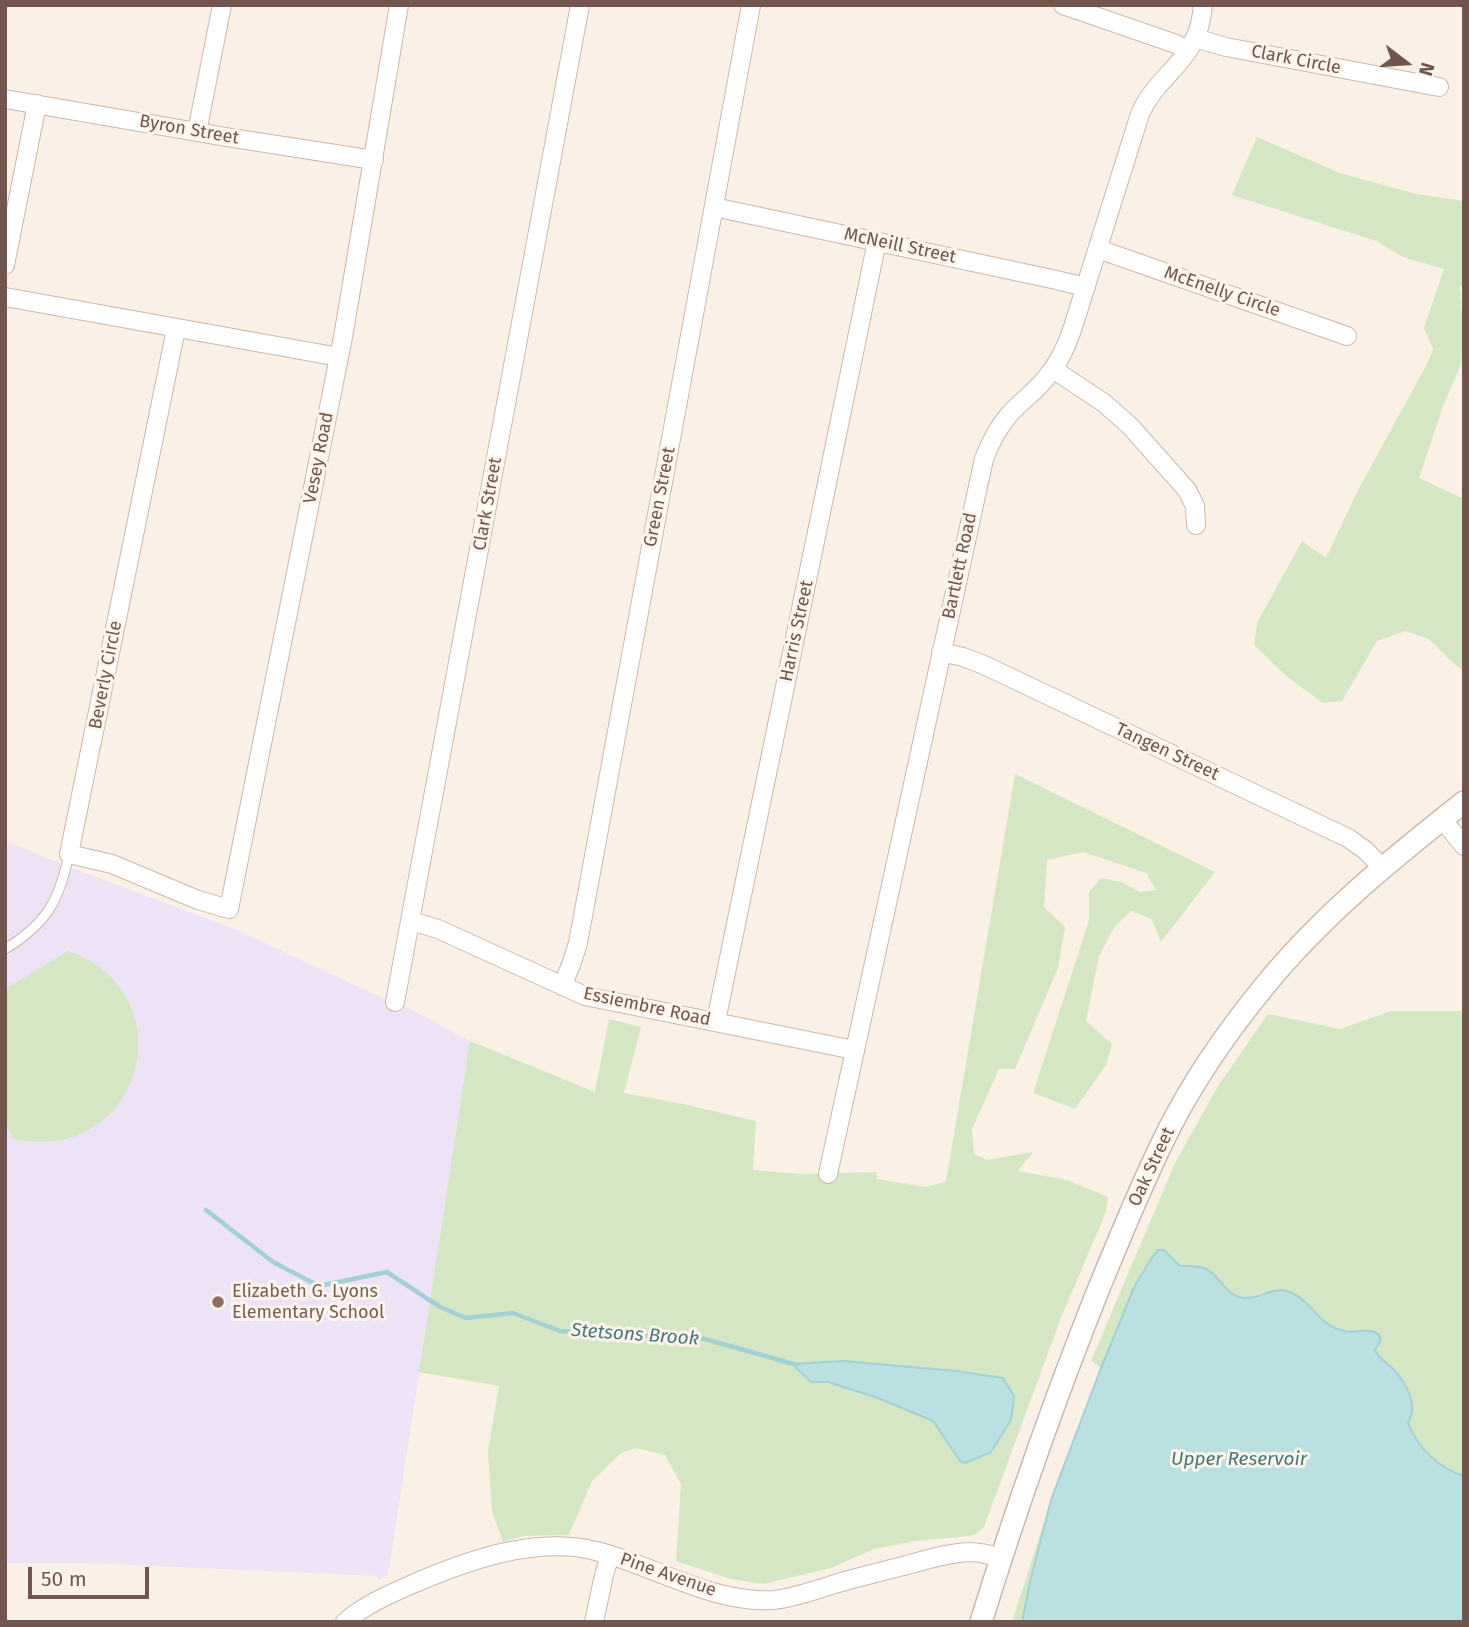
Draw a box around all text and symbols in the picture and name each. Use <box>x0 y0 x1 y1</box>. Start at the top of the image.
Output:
north arrow <box>1371 28 1441 98</box>
street label: Clark Circle <box>1249 41 1343 79</box>
text: N <box>1414 60 1439 79</box>
street label: Byron Street <box>137 111 241 149</box>
street label: McNeill Street <box>842 224 958 268</box>
street label: McEnelly Circle <box>1161 262 1283 322</box>
street label: Vesey Road <box>300 410 338 506</box>
street label: Green Street <box>640 445 680 549</box>
street label: Clark Street <box>469 456 507 552</box>
street label: Bartlett Road <box>938 511 982 621</box>
street label: Harris Street <box>776 578 818 684</box>
street label: Beverly Circle <box>85 619 127 731</box>
street label: Tangen Street <box>1112 719 1222 785</box>
street label: Essiembre Road <box>581 983 713 1031</box>
street label: Oak Street <box>1124 1124 1180 1210</box>
place label: Elizabeth G. Lyons Elementary School <box>232 1281 384 1324</box>
marker: Elizabeth G. Lyons Elementary School <box>210 1294 226 1310</box>
water label: Stetsons Brook <box>570 1319 700 1351</box>
water label: Upper Reservoir <box>1171 1449 1307 1471</box>
street label: Pine Avenue <box>617 1548 719 1602</box>
scale bar <box>32 1554 152 1598</box>
text: 50 m <box>41 1566 87 1592</box>

